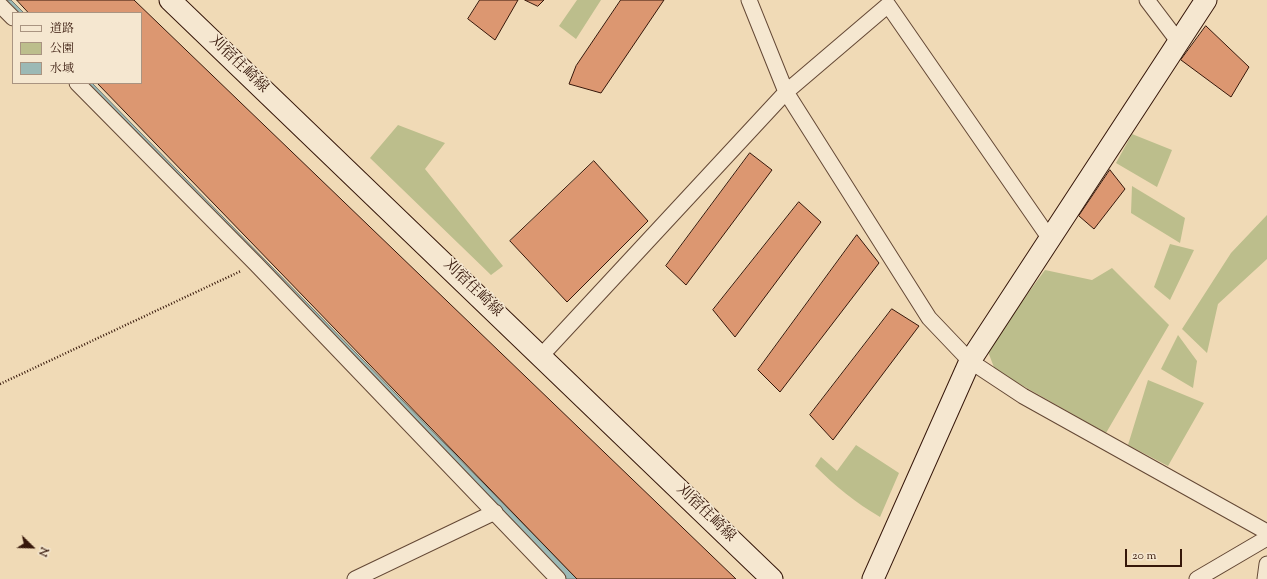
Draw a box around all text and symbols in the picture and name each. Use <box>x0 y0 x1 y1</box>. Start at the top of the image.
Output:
legend <box>12 12 142 84</box>
text: 道路 <box>50 20 74 38</box>
street label: 刈宿住崎線 <box>205 32 271 98</box>
text: 公園 <box>50 40 74 58</box>
text: 水域 <box>50 60 74 78</box>
street label: 刈宿住崎線 <box>439 256 505 322</box>
street label: 刈宿住崎線 <box>672 481 738 547</box>
north arrow <box>12 527 52 567</box>
scale bar <box>1127 541 1184 567</box>
text: N <box>34 545 52 559</box>
text: 20 m <box>1132 547 1156 565</box>

